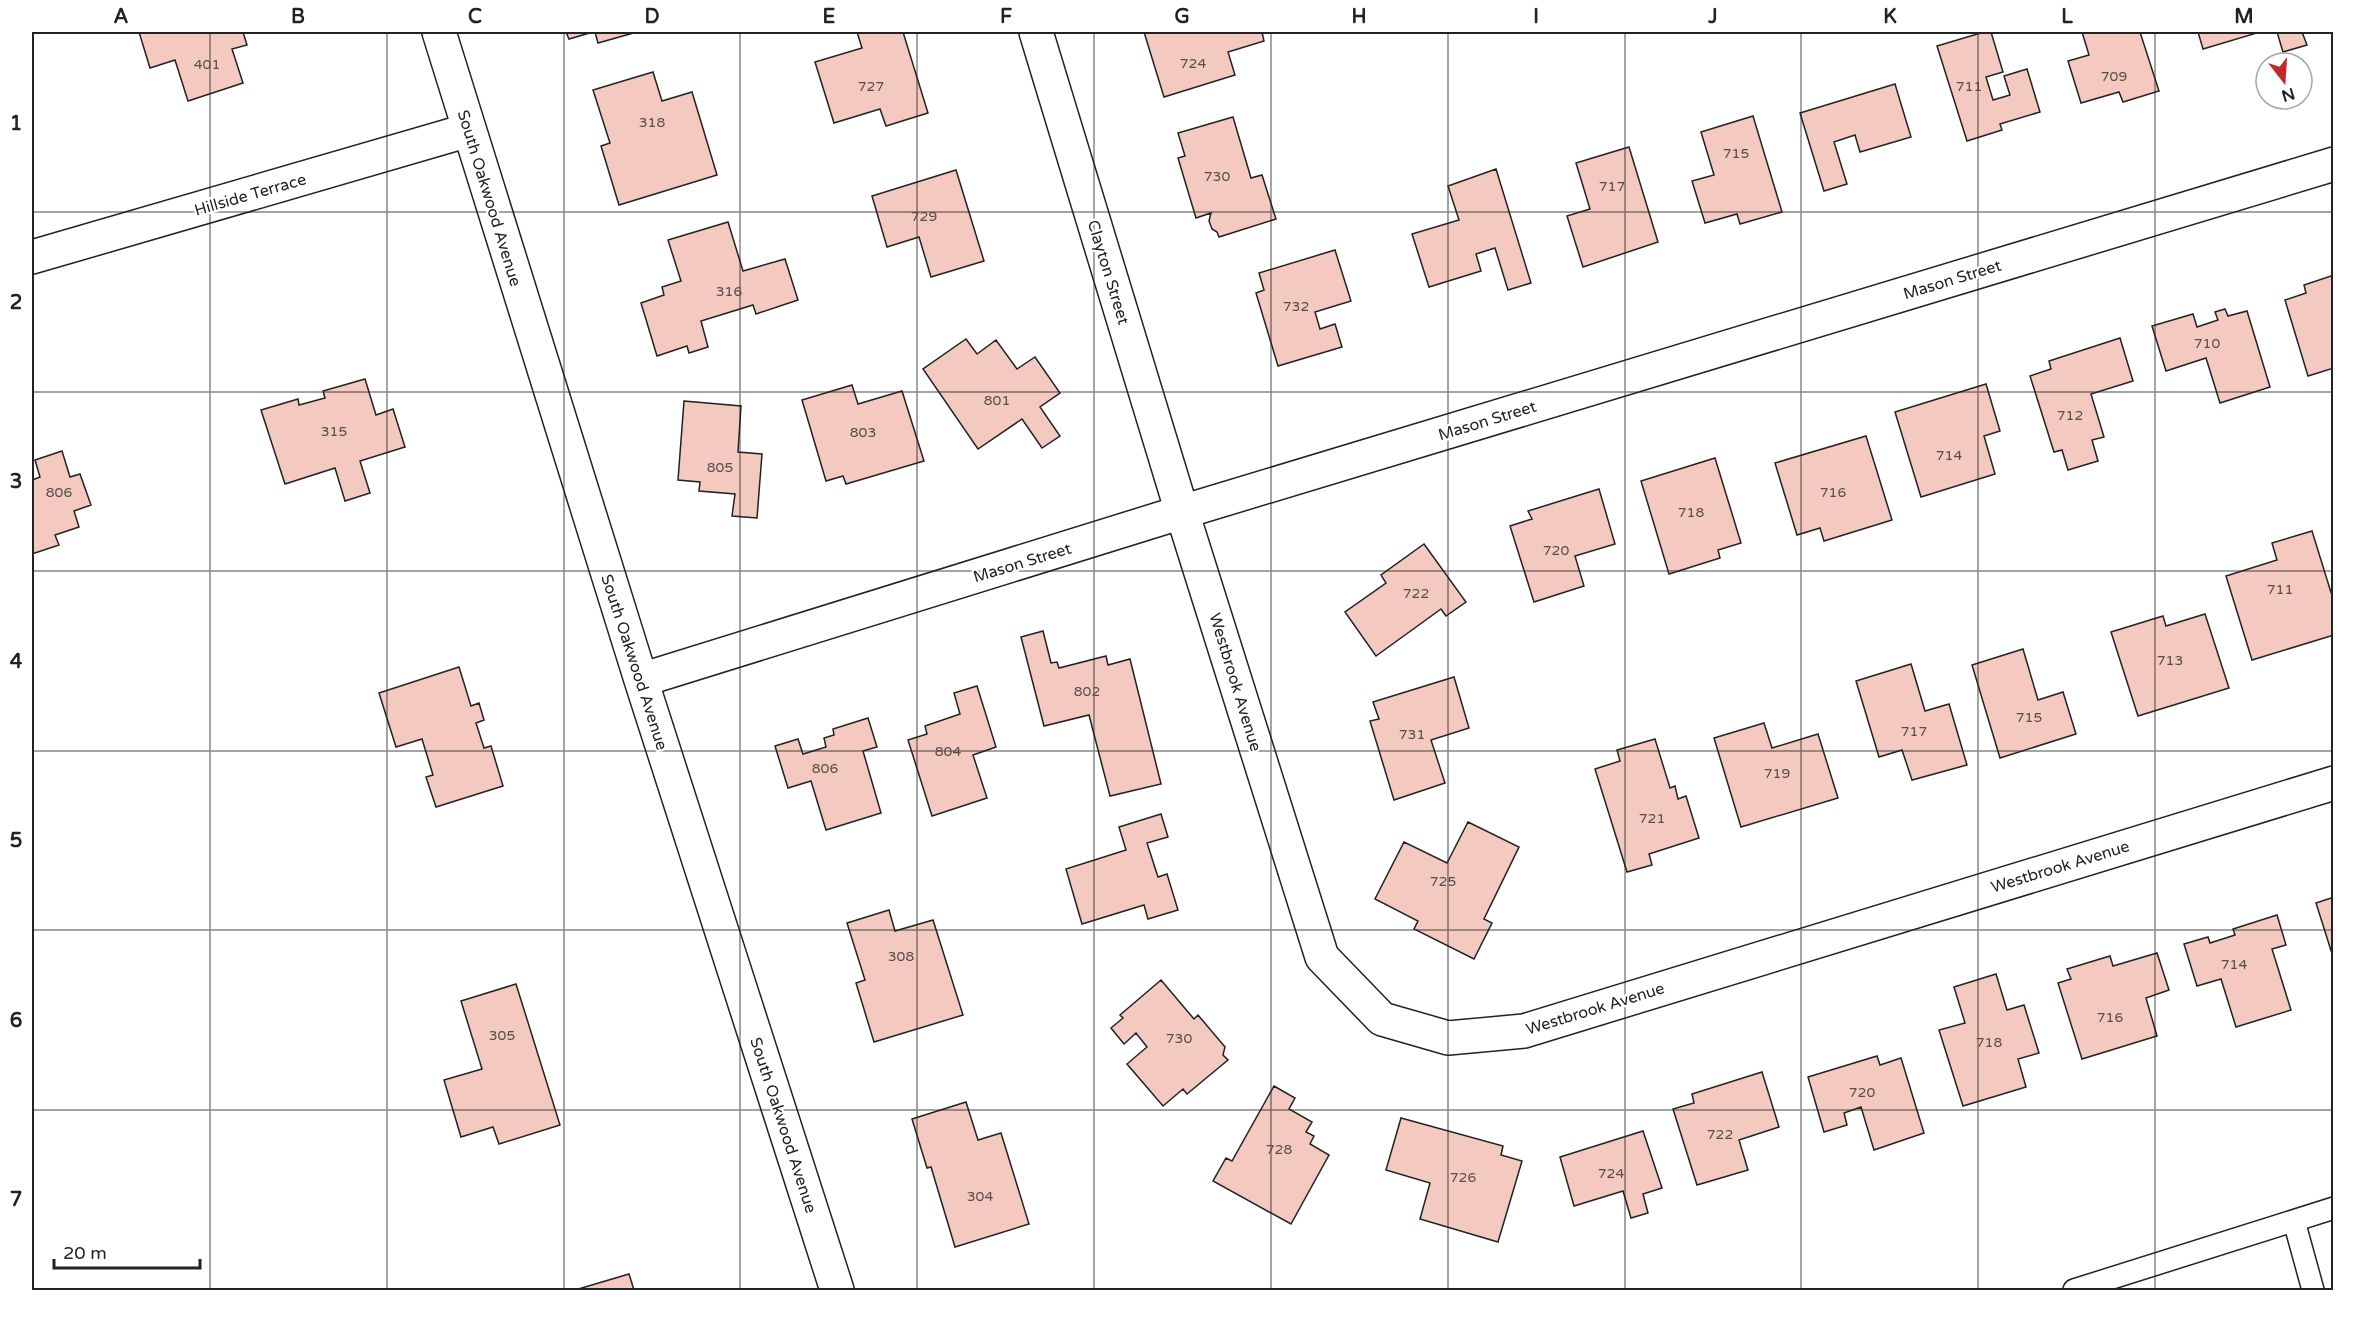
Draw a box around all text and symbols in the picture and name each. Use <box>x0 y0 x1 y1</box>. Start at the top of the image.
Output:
text: A <box>114 5 129 29</box>
text: B <box>291 5 305 29</box>
text: C <box>468 5 482 29</box>
text: D <box>644 5 660 29</box>
text: E <box>823 5 836 29</box>
text: F <box>1000 5 1012 29</box>
text: G <box>1174 5 1190 29</box>
text: H <box>1351 5 1367 29</box>
text: I <box>1533 5 1539 29</box>
text: J <box>1707 5 1718 29</box>
text: K <box>1883 5 1897 29</box>
text: L <box>2061 5 2073 29</box>
text: M <box>2234 5 2254 29</box>
north arrow <box>2254 51 2314 111</box>
house number: 724 <box>1180 55 1206 72</box>
house number: 401 <box>194 56 220 73</box>
house number: 709 <box>2101 68 2127 85</box>
house number: 727 <box>858 78 884 95</box>
house number: 711 <box>1956 78 1982 95</box>
text: N <box>2279 83 2297 106</box>
street label: South Oakwood Avenue <box>453 108 525 289</box>
text: 1 <box>10 112 22 136</box>
house number: 318 <box>639 114 665 131</box>
house number: 715 <box>1723 145 1749 162</box>
house number: 730 <box>1204 168 1230 185</box>
street label: Hillside Terrace <box>192 169 308 220</box>
house number: 717 <box>1599 178 1625 195</box>
house number: 729 <box>911 208 937 225</box>
street label: Clayton Street <box>1083 218 1133 327</box>
street label: Mason Street <box>1901 256 2004 304</box>
house number: 316 <box>716 283 742 300</box>
text: 2 <box>10 291 22 315</box>
house number: 732 <box>1283 298 1309 315</box>
house number: 710 <box>2194 335 2220 352</box>
house number: 801 <box>984 392 1010 409</box>
street label: Mason Street <box>1436 397 1539 445</box>
house number: 712 <box>2057 407 2083 424</box>
house number: 315 <box>321 423 347 440</box>
house number: 803 <box>850 424 876 441</box>
house number: 714 <box>1936 447 1962 464</box>
house number: 805 <box>707 459 733 476</box>
text: 3 <box>10 470 22 494</box>
house number: 806 <box>46 484 72 501</box>
house number: 716 <box>1820 484 1846 501</box>
house number: 718 <box>1678 504 1704 521</box>
street label: Mason Street <box>971 539 1074 587</box>
house number: 720 <box>1543 542 1569 559</box>
street label: South Oakwood Avenue <box>596 572 672 753</box>
house number: 711 <box>2267 581 2293 598</box>
house number: 722 <box>1403 585 1429 602</box>
street label: Westbrook Avenue <box>1204 611 1266 754</box>
text: 4 <box>10 650 23 674</box>
house number: 713 <box>2157 652 2183 669</box>
house number: 802 <box>1074 683 1100 700</box>
house number: 715 <box>2016 709 2042 726</box>
house number: 717 <box>1901 723 1927 740</box>
house number: 731 <box>1399 726 1425 743</box>
house number: 804 <box>935 743 961 760</box>
house number: 806 <box>812 760 838 777</box>
house number: 719 <box>1764 765 1790 782</box>
house number: 721 <box>1639 810 1665 827</box>
text: 5 <box>10 829 22 853</box>
street label: Westbrook Avenue <box>1989 836 2132 898</box>
house number: 725 <box>1430 873 1456 890</box>
house number: 308 <box>888 948 914 965</box>
house number: 714 <box>2221 956 2247 973</box>
street label: Westbrook Avenue <box>1524 978 1667 1040</box>
text: 6 <box>10 1009 22 1033</box>
house number: 716 <box>2097 1009 2123 1026</box>
house number: 305 <box>489 1027 515 1044</box>
house number: 730 <box>1166 1030 1192 1047</box>
house number: 718 <box>1976 1034 2002 1051</box>
street label: South Oakwood Avenue <box>745 1035 821 1216</box>
house number: 720 <box>1849 1084 1875 1101</box>
house number: 722 <box>1707 1126 1733 1143</box>
house number: 728 <box>1266 1141 1292 1158</box>
house number: 724 <box>1598 1165 1624 1182</box>
house number: 726 <box>1450 1169 1476 1186</box>
text: 7 <box>10 1188 22 1212</box>
house number: 304 <box>967 1188 993 1205</box>
scale bar <box>54 1232 200 1270</box>
text: 20 m <box>63 1242 107 1264</box>

